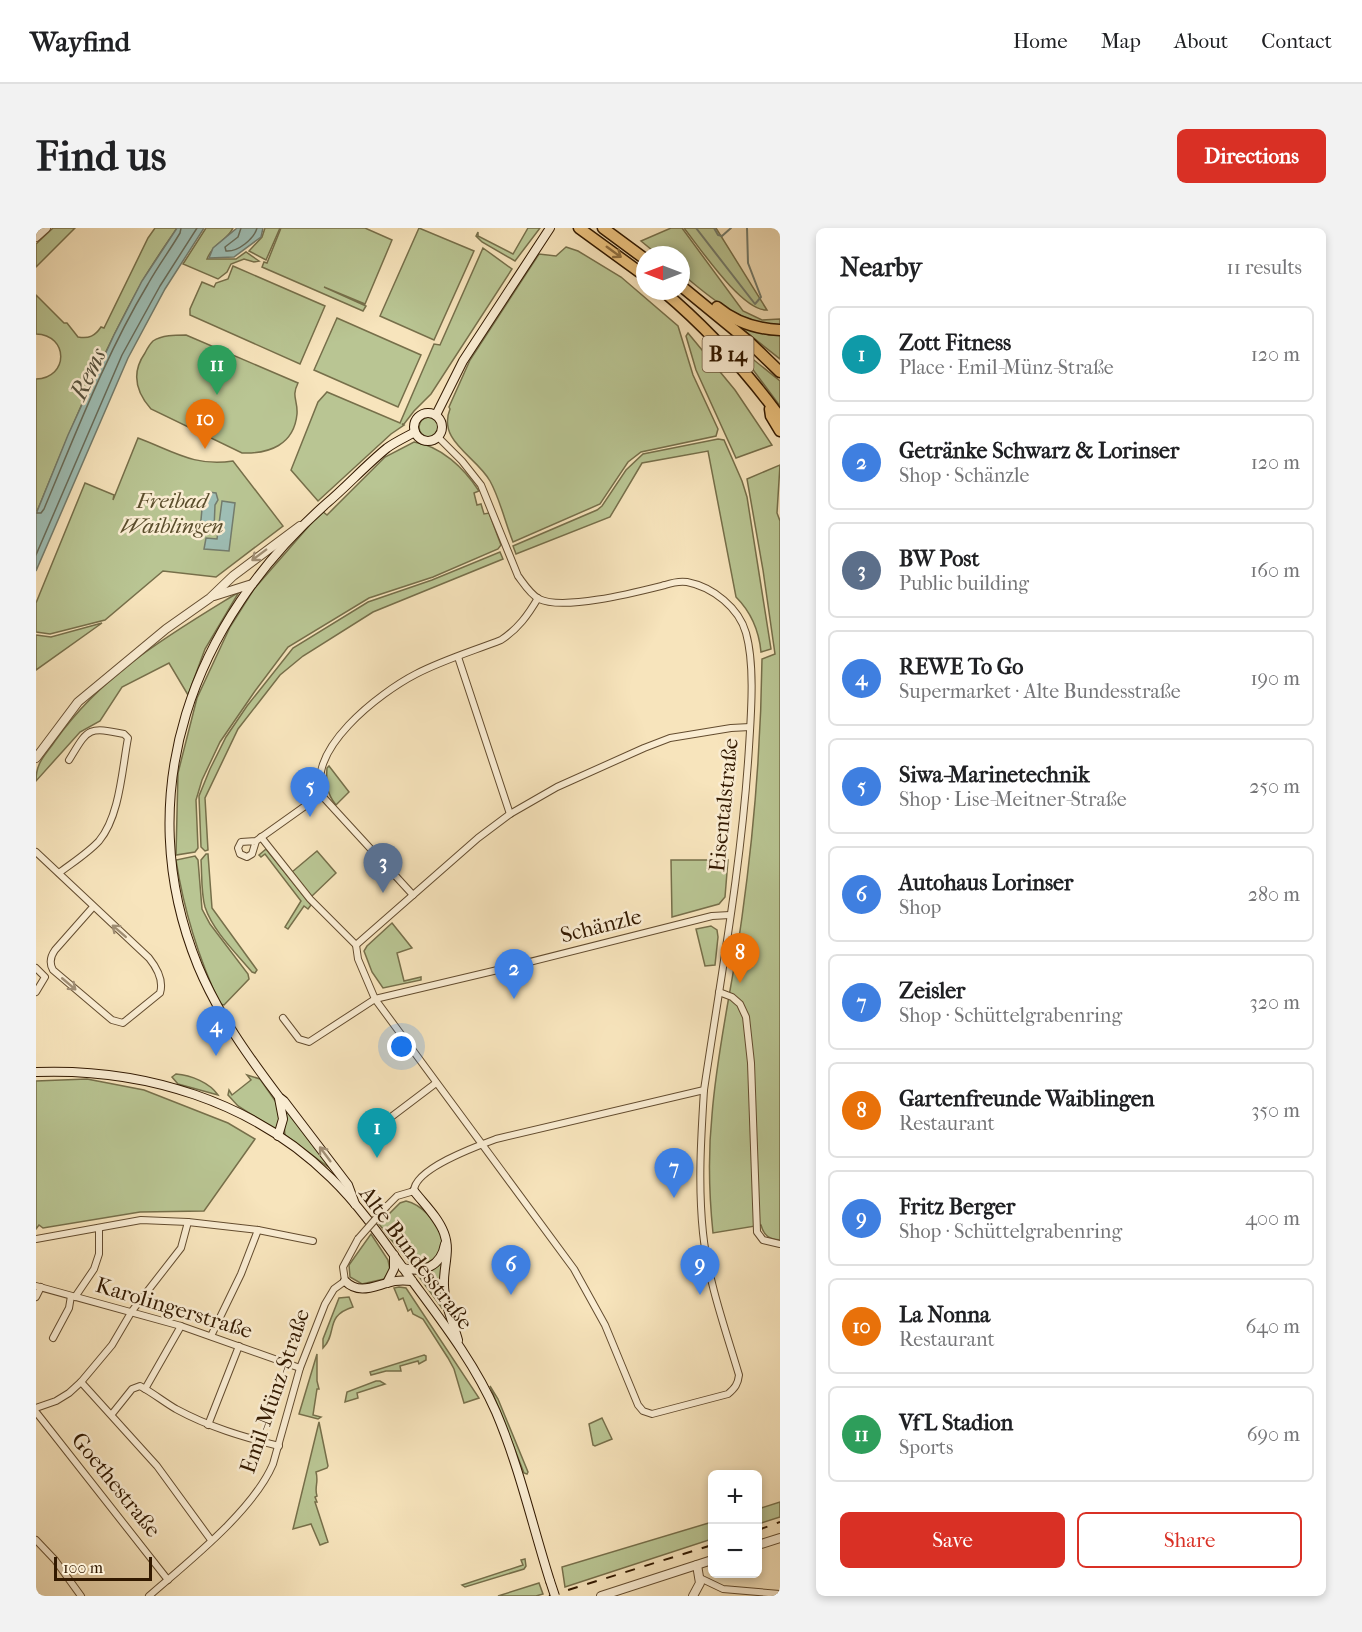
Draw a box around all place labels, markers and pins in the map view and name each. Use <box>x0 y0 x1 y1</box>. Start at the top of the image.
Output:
pin: 11 <box>198 346 237 395</box>
pin: 10 <box>186 400 224 449</box>
pin: 5 <box>290 768 330 817</box>
pin: 3 <box>364 844 402 893</box>
pin: 8 <box>720 934 760 983</box>
pin: 2 <box>494 950 534 999</box>
pin: 4 <box>196 1006 236 1056</box>
pin: 1 <box>358 1108 396 1158</box>
pin: 7 <box>654 1148 694 1198</box>
pin: 6 <box>492 1246 530 1295</box>
pin: 9 <box>680 1246 720 1295</box>

